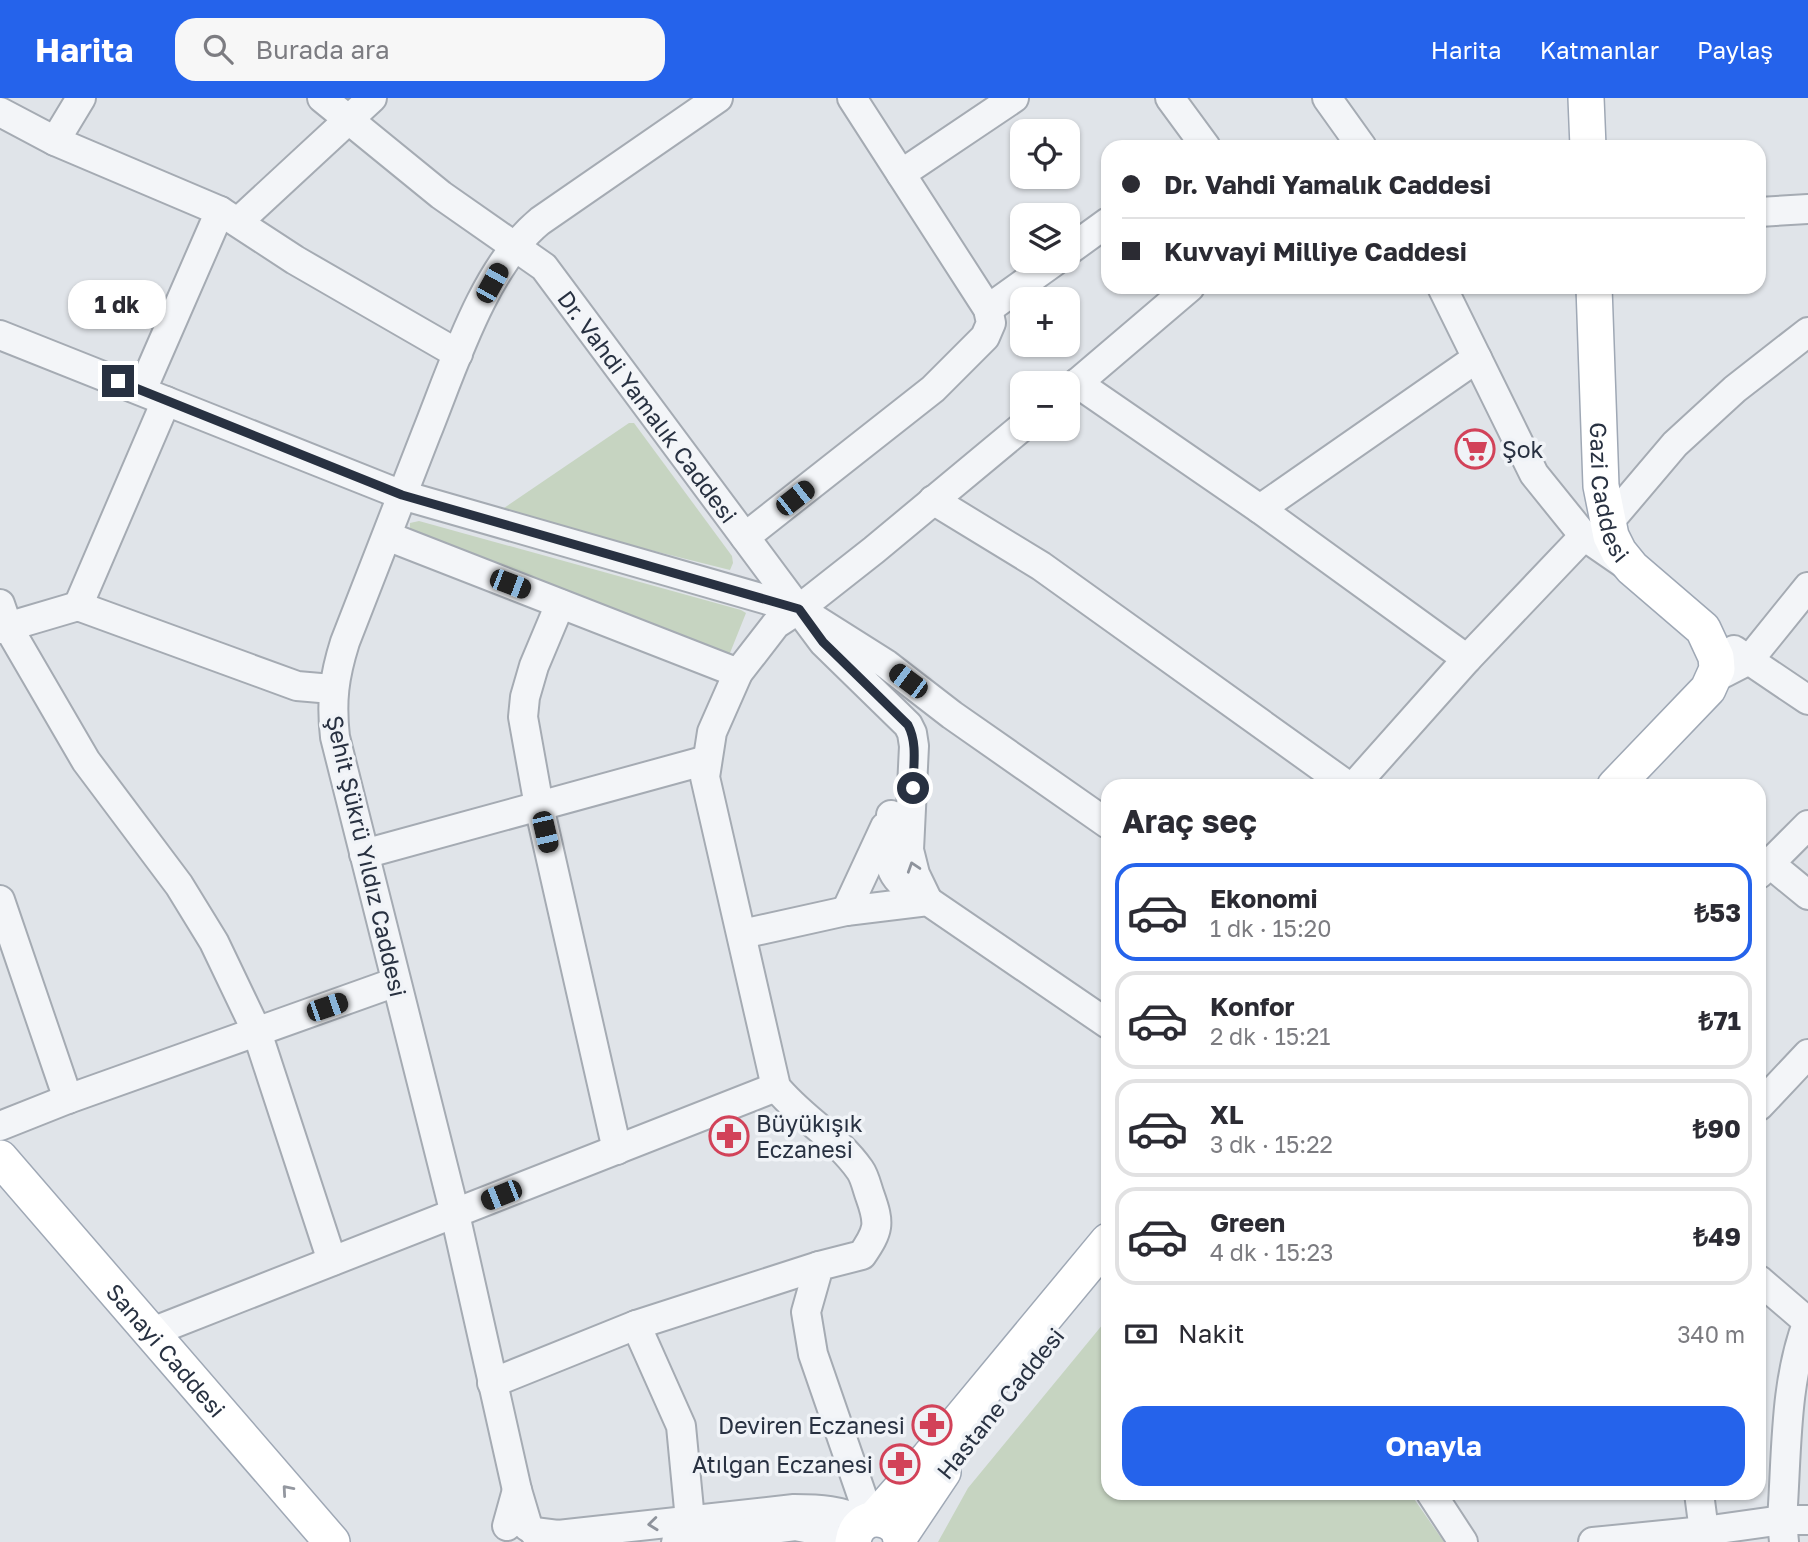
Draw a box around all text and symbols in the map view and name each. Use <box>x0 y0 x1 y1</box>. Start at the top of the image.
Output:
search box <box>175 18 665 81</box>
text: Harita <box>35 30 133 69</box>
icon: search <box>199 30 237 68</box>
text: Burada ara <box>255 34 390 65</box>
text: Harita <box>1431 35 1502 64</box>
text: Katmanlar <box>1540 35 1659 64</box>
text: Paylaş <box>1697 35 1773 64</box>
map controls <box>1010 119 1080 441</box>
button: locate <box>1010 119 1080 189</box>
text: Dr. Vahdi Yamalık Caddesi <box>1164 169 1491 200</box>
button: layers <box>1010 203 1080 273</box>
text: Kuvvayi Milliye Caddesi <box>1164 236 1467 267</box>
car <box>473 260 512 306</box>
callout: 1 dk <box>69 280 167 328</box>
street label: Dr. Vahdi Yamalık Caddesi <box>552 285 743 528</box>
button: + <box>1010 287 1080 357</box>
text: 1 dk <box>94 290 140 318</box>
route end <box>102 365 134 397</box>
button: − <box>1010 371 1080 441</box>
street label: Gazi Caddesi <box>1585 422 1635 568</box>
supermarket icon: Şok <box>1454 428 1496 470</box>
place label: Şok <box>1502 435 1544 463</box>
car <box>772 477 819 519</box>
car <box>487 567 534 601</box>
car <box>885 660 932 702</box>
street label: Şehit Şükrü Yıldız Caddesi <box>321 713 413 999</box>
route start <box>897 772 929 804</box>
text: Araç seç <box>1122 802 1257 840</box>
car <box>531 809 560 855</box>
one-way arrow <box>907 861 921 873</box>
icon: car <box>1126 881 1189 944</box>
text: Ekonomi <box>1210 883 1318 914</box>
text: ₺53 <box>1694 897 1741 928</box>
text: 1 dk · 15:20 <box>1210 914 1331 942</box>
icon: car <box>1126 989 1189 1052</box>
car <box>304 990 351 1024</box>
text: Konfor <box>1210 991 1295 1022</box>
text: ₺71 <box>1699 1005 1741 1036</box>
text: 2 dk · 15:21 <box>1210 1022 1331 1050</box>
icon: car <box>1126 1097 1189 1160</box>
text: XL <box>1210 1099 1244 1130</box>
place label: Büyükışık Eczanesi <box>756 1109 863 1163</box>
text: ₺90 <box>1693 1113 1741 1144</box>
pharmacy icon: Büyükışık Eczanesi <box>708 1115 750 1157</box>
text: 3 dk · 15:22 <box>1210 1130 1333 1158</box>
car <box>478 1177 525 1213</box>
icon: car <box>1126 1205 1189 1268</box>
text: Green <box>1210 1207 1285 1238</box>
text: ₺49 <box>1693 1221 1741 1252</box>
text: 4 dk · 15:23 <box>1210 1238 1334 1266</box>
street label: Sanayi Caddesi <box>101 1277 232 1423</box>
icon: cash <box>1122 1315 1160 1353</box>
text: Nakit <box>1178 1318 1245 1349</box>
text: 340 m <box>1677 1320 1745 1348</box>
street label: Hastane Caddesi <box>930 1322 1070 1484</box>
pharmacy icon: Deviren Eczanesi <box>911 1404 953 1446</box>
button: Onayla <box>1122 1406 1745 1486</box>
place label: Deviren Eczanesi <box>718 1411 905 1439</box>
pharmacy icon: Atılgan Eczanesi <box>879 1443 921 1485</box>
place label: Atılgan Eczanesi <box>692 1450 873 1478</box>
one-way arrow <box>283 1485 295 1498</box>
one-way arrow <box>647 1517 659 1532</box>

